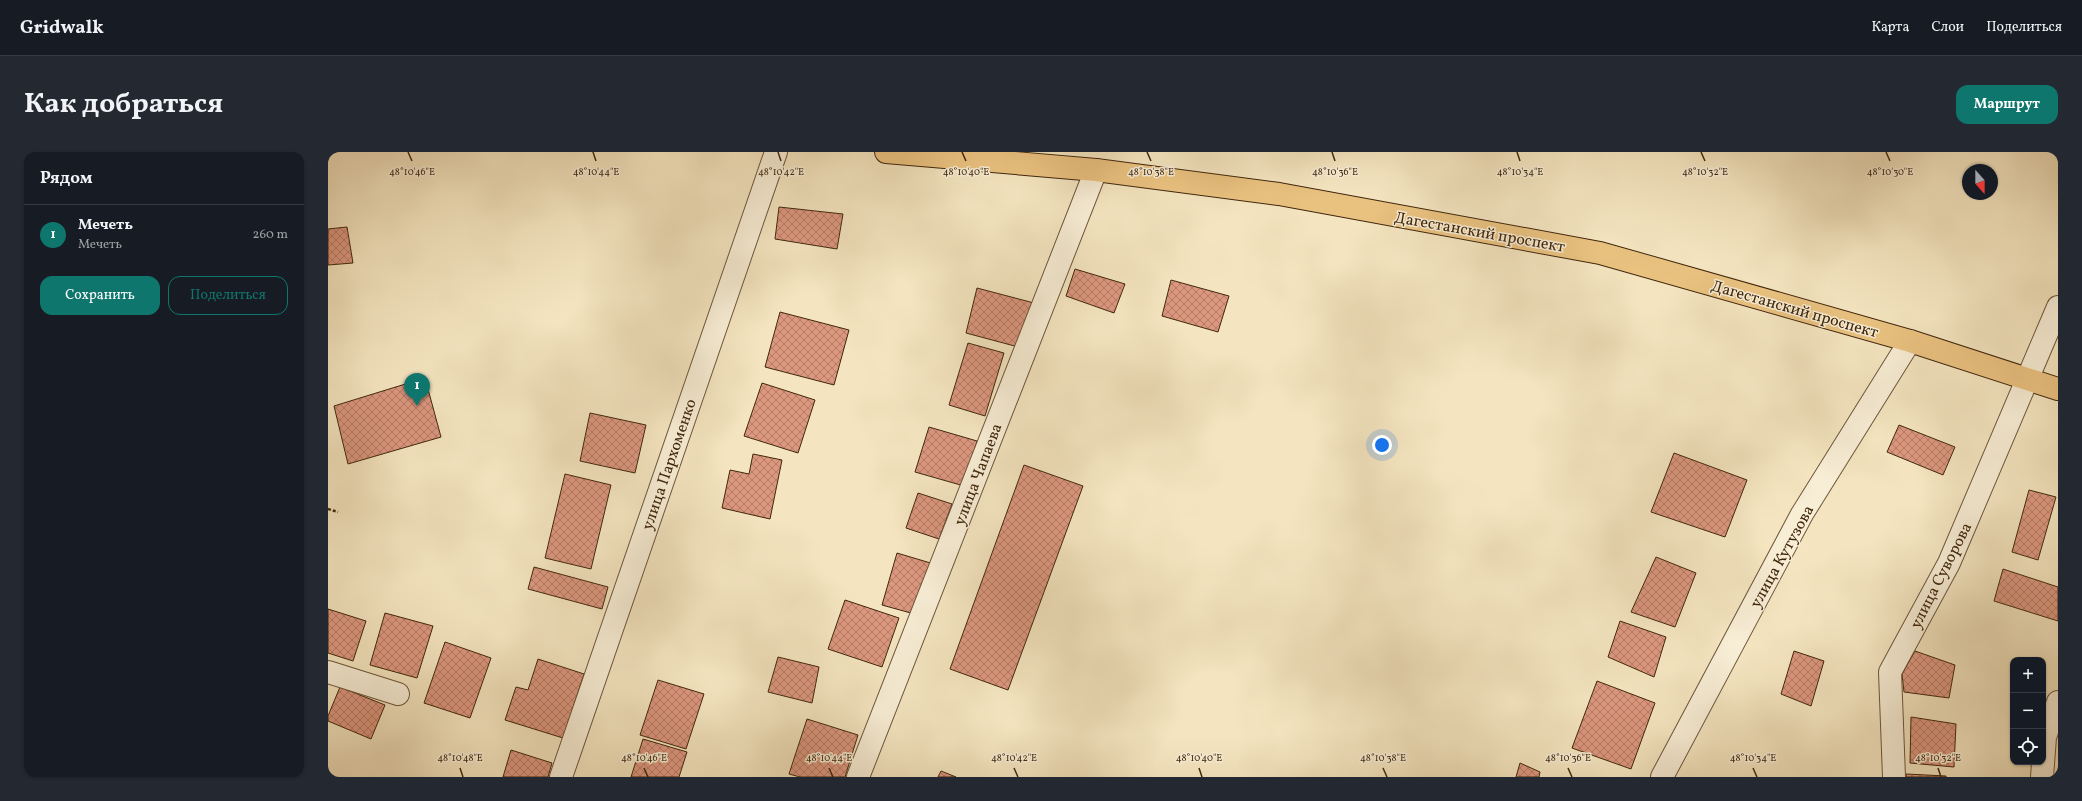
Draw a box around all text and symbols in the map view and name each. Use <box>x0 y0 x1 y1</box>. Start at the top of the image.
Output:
text: Gridwalk <box>20 15 104 41</box>
text: Карта <box>1871 18 1909 37</box>
text: Слои <box>1931 18 1964 37</box>
text: Поделиться <box>1986 18 2062 37</box>
text: Как добраться <box>24 85 223 124</box>
button: Маршрут <box>1956 85 2058 124</box>
north arrow <box>1962 164 1998 200</box>
text: 48°10'46"E <box>389 165 435 179</box>
text: 48°10'44"E <box>573 165 619 179</box>
text: 48°10'42"E <box>758 165 804 179</box>
text: 48°10'40"E <box>943 165 989 179</box>
text: 48°10'38"E <box>1128 165 1174 179</box>
text: 48°10'36"E <box>1312 165 1358 179</box>
text: 48°10'34"E <box>1497 165 1543 179</box>
text: 48°10'32"E <box>1682 165 1728 179</box>
text: 48°10'30"E <box>1867 165 1913 179</box>
text: Рядом <box>40 167 93 190</box>
street label: Дагестанский проспект <box>1393 207 1567 259</box>
text: Мечеть <box>78 215 133 236</box>
text: 1 <box>50 226 56 244</box>
text: 260 m <box>253 226 288 244</box>
text: Мечеть <box>78 236 122 254</box>
button: Сохранить <box>40 276 160 315</box>
button: Поделиться <box>168 276 288 315</box>
street label: Дагестанский проспект <box>1708 276 1881 344</box>
pin: 1 <box>404 373 430 406</box>
street label: улица Пархоменко <box>637 396 703 533</box>
street label: улица Чапаева <box>949 420 1008 529</box>
your location <box>1372 435 1392 455</box>
street label: улица Кутузова <box>1745 502 1820 612</box>
street label: улица Суворова <box>1906 519 1978 633</box>
map controls <box>2010 657 2046 765</box>
button: + <box>2010 657 2046 693</box>
button: − <box>2010 693 2046 729</box>
button: locate <box>2010 729 2046 765</box>
text: 48°10'48"E <box>437 751 483 765</box>
text: 48°10'46"E <box>621 751 667 765</box>
text: 48°10'44"E <box>806 751 852 765</box>
text: 48°10'42"E <box>991 751 1037 765</box>
text: 48°10'40"E <box>1176 751 1222 765</box>
text: 48°10'38"E <box>1360 751 1406 765</box>
text: 48°10'36"E <box>1545 751 1591 765</box>
text: 48°10'34"E <box>1730 751 1776 765</box>
text: 48°10'32"E <box>1915 751 1961 765</box>

